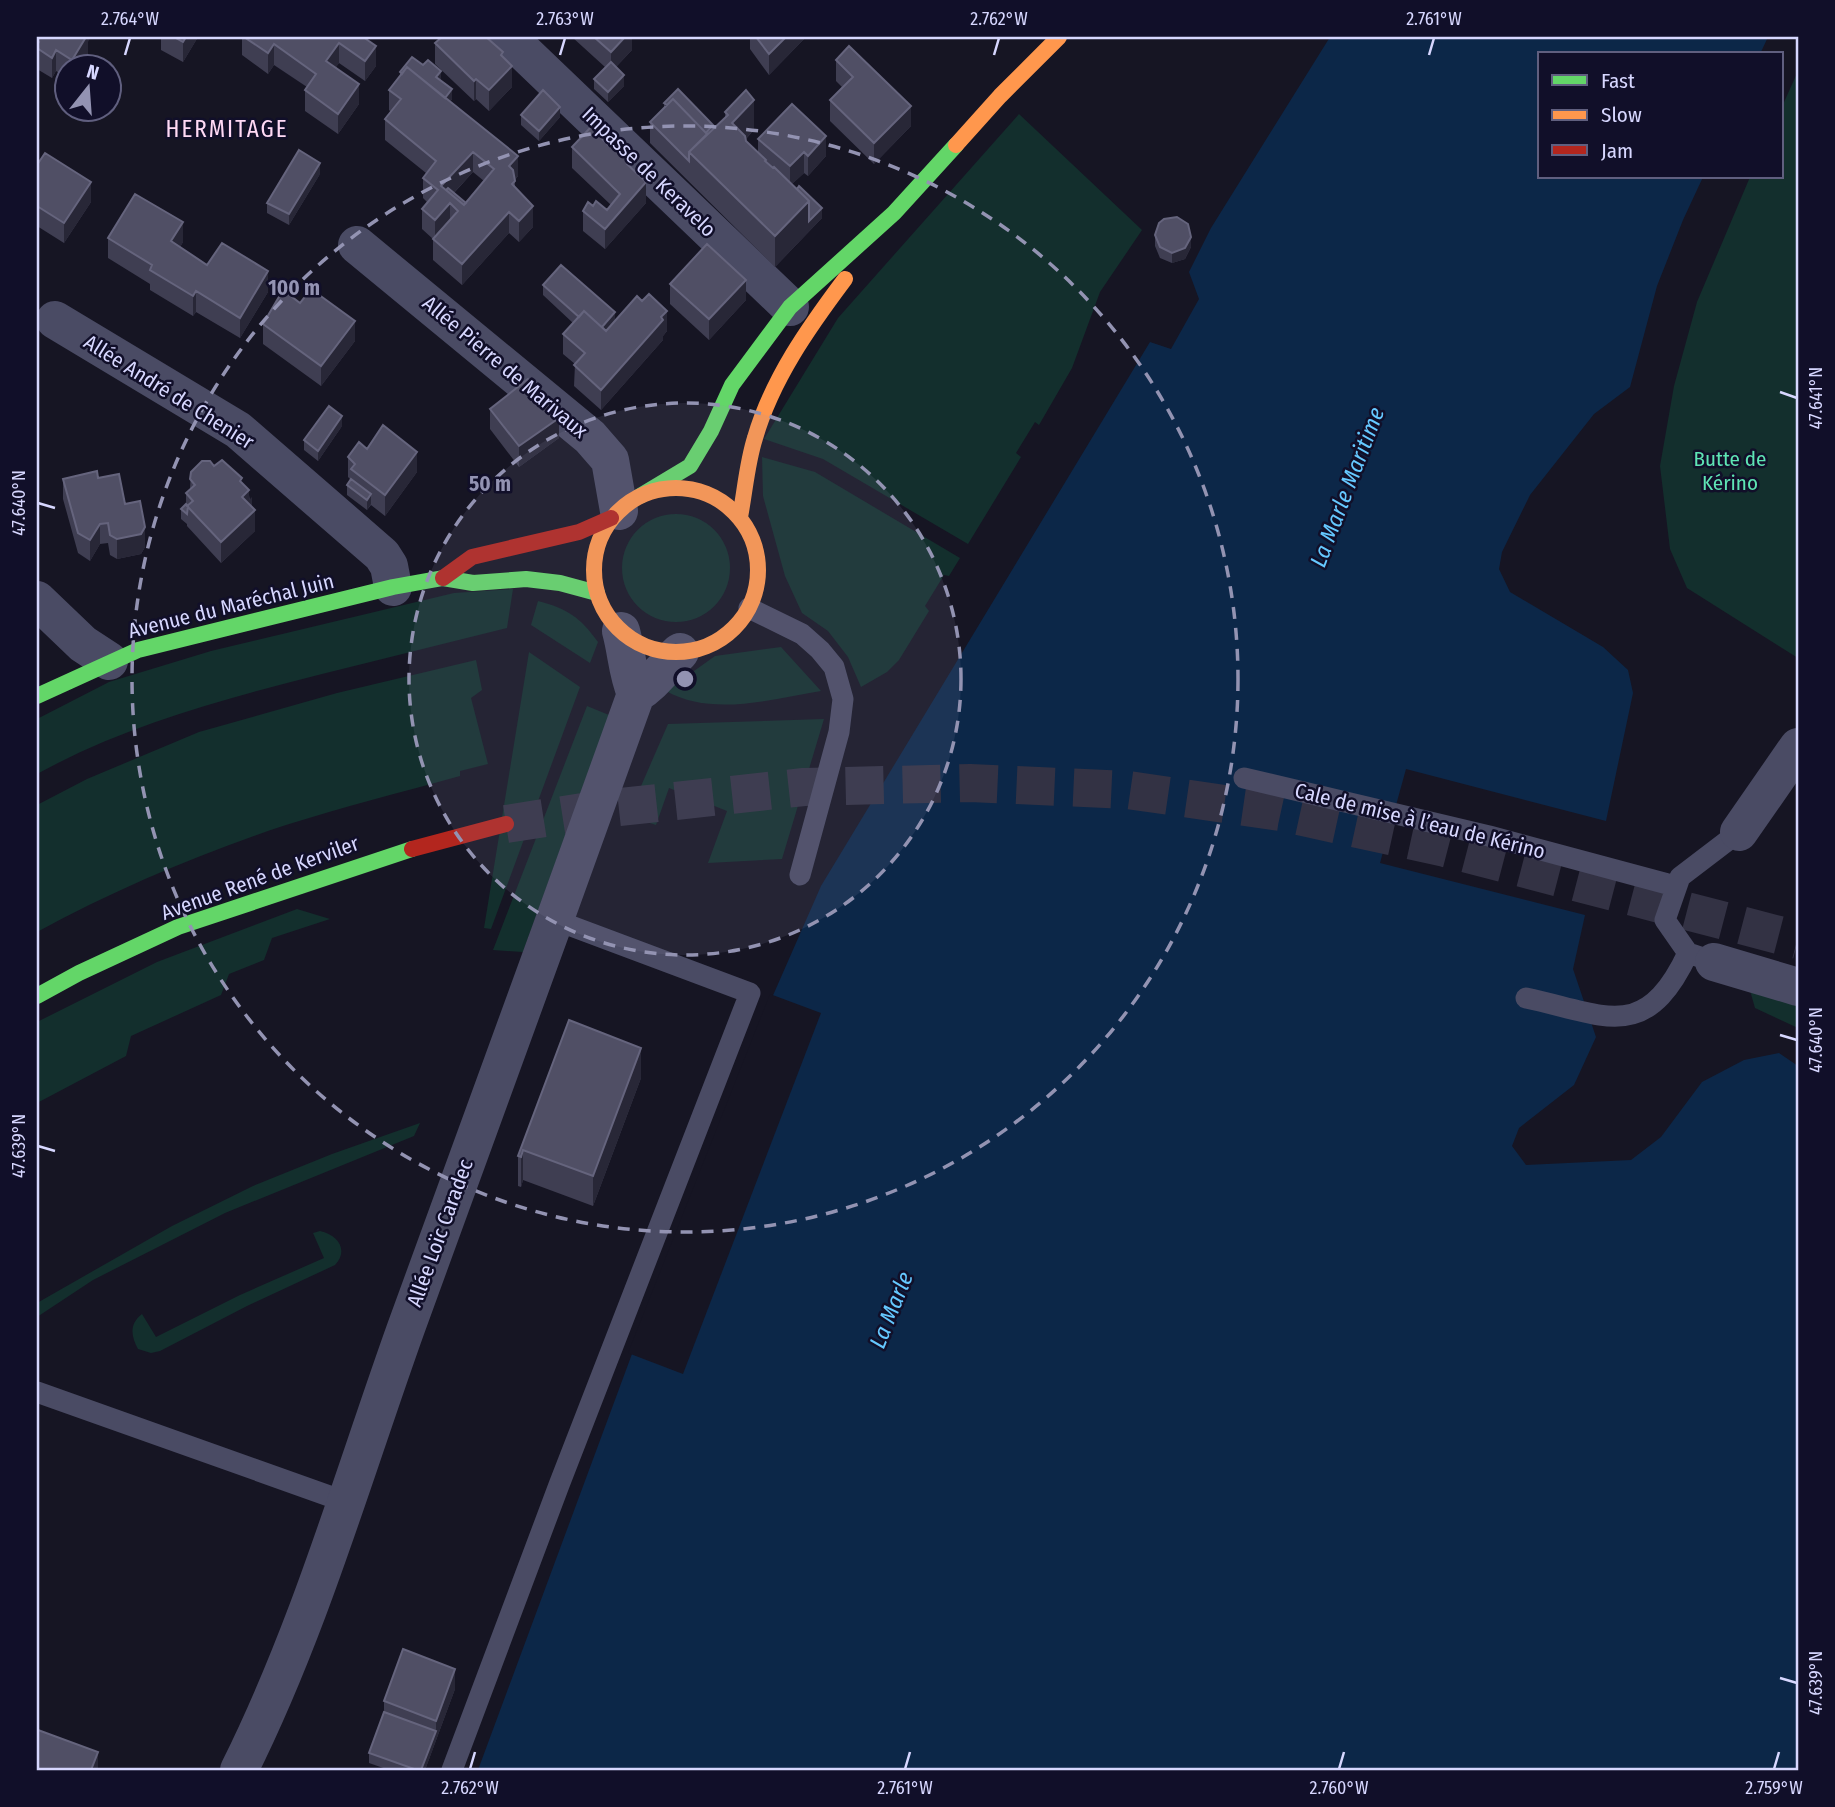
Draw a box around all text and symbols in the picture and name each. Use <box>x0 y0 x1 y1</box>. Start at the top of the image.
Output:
text: 2.764°W <box>101 8 160 30</box>
text: 2.763°W <box>536 8 594 30</box>
text: 2.762°W <box>970 8 1028 30</box>
text: 2.761°W <box>1406 8 1462 30</box>
north arrow <box>52 52 122 122</box>
legend <box>1538 52 1783 178</box>
text: N <box>84 60 102 85</box>
text: Fast <box>1601 68 1635 94</box>
street label: Impasse de Keravelo <box>577 101 721 243</box>
text: Slow <box>1601 102 1642 128</box>
district label: HERMITAGE <box>166 115 288 143</box>
text: Jam <box>1601 138 1633 164</box>
text: 100 m <box>268 275 320 301</box>
street label: Allée Pierre de Marivaux <box>417 290 594 444</box>
street label: Allée André de Chenier <box>79 329 259 455</box>
text: 47.641°N <box>1805 367 1827 429</box>
water label: La Marle Maritime <box>1304 403 1390 571</box>
park label: Butte de Kérino <box>1694 446 1766 496</box>
text: 47.640°N <box>8 470 30 536</box>
text: 50 m <box>469 471 511 497</box>
street label: Avenue du Maréchal Juin <box>125 568 337 644</box>
centre of rings <box>673 667 697 691</box>
street label: Cale de mise à l’eau de Kérino <box>1292 777 1548 865</box>
street label: Avenue René de Kerviler <box>157 830 363 926</box>
text: 47.640°N <box>1805 1007 1827 1073</box>
text: 47.639°N <box>8 1114 30 1178</box>
street label: Allée Loïc Caradec <box>401 1156 479 1310</box>
water label: La Marle <box>863 1268 919 1352</box>
text: 47.639°N <box>1805 1651 1827 1715</box>
text: 2.762°W <box>441 1777 499 1799</box>
text: 2.761°W <box>877 1777 933 1799</box>
text: 2.760°W <box>1310 1777 1369 1799</box>
text: 2.759°W <box>1745 1777 1803 1799</box>

